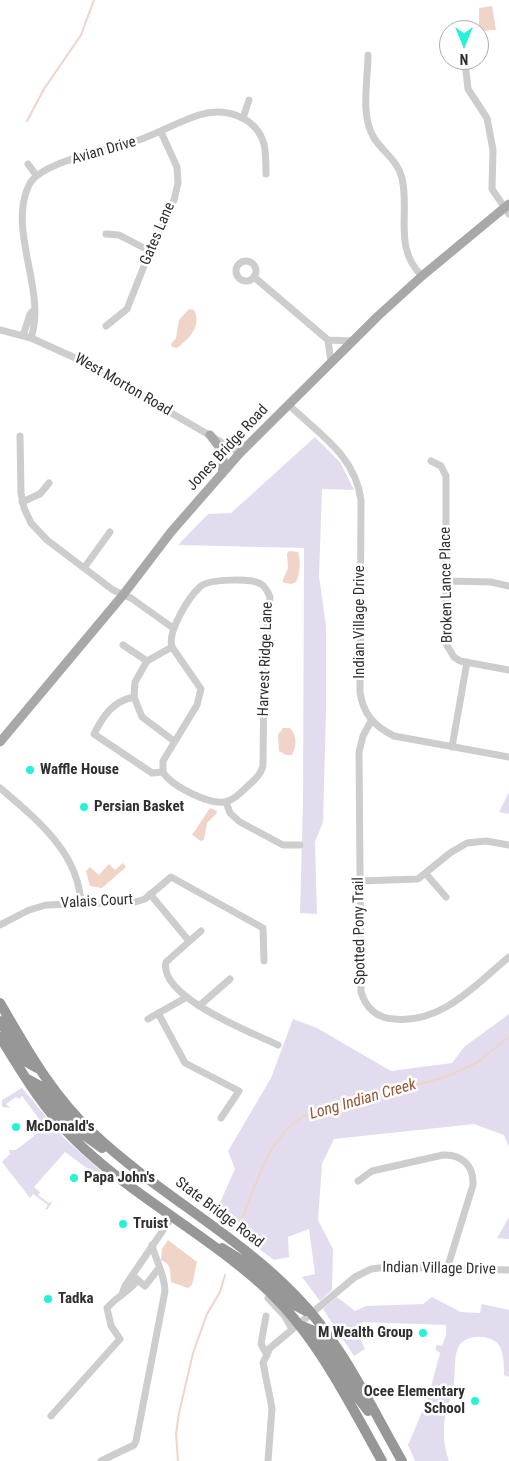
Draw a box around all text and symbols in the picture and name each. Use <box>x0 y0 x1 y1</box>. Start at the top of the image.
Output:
north arrow <box>439 20 489 70</box>
text: N <box>460 51 468 67</box>
street label: Avian Drive <box>70 133 138 169</box>
street label: Gates Lane <box>137 200 179 268</box>
street label: West Morton Road <box>71 350 175 420</box>
street label: Jones Bridge Road <box>184 401 272 495</box>
street label: Broken Lance Place <box>437 527 457 643</box>
street label: Indian Village Drive <box>351 565 369 679</box>
street label: Harvest Ridge Lane <box>255 601 277 717</box>
place label: Waffle House <box>40 761 119 779</box>
marker: Waffle House <box>24 764 36 776</box>
place label: Persian Basket <box>94 798 184 816</box>
marker: Persian Basket <box>78 801 90 813</box>
street label: Spotted Pony Trail <box>350 877 370 985</box>
street label: Valais Court <box>60 891 134 913</box>
water label: Long Indian Creek <box>307 1076 419 1124</box>
place label: McDonald's <box>26 1118 94 1136</box>
marker: McDonald's <box>10 1121 22 1133</box>
place label: Papa John's <box>84 1169 155 1187</box>
marker: Papa John's <box>68 1172 80 1184</box>
street label: State Bridge Road <box>171 1174 267 1252</box>
place label: Truist <box>133 1215 168 1233</box>
marker: Truist <box>117 1218 129 1230</box>
street label: Indian Village Drive <box>382 1259 496 1279</box>
place label: Tadka <box>58 1290 94 1308</box>
marker: Tadka <box>42 1293 54 1305</box>
place label: M Wealth Group <box>318 1324 413 1342</box>
marker: M Wealth Group <box>417 1327 429 1339</box>
place label: Ocee Elementary School <box>364 1383 465 1418</box>
marker: Ocee Elementary School <box>469 1395 481 1407</box>

